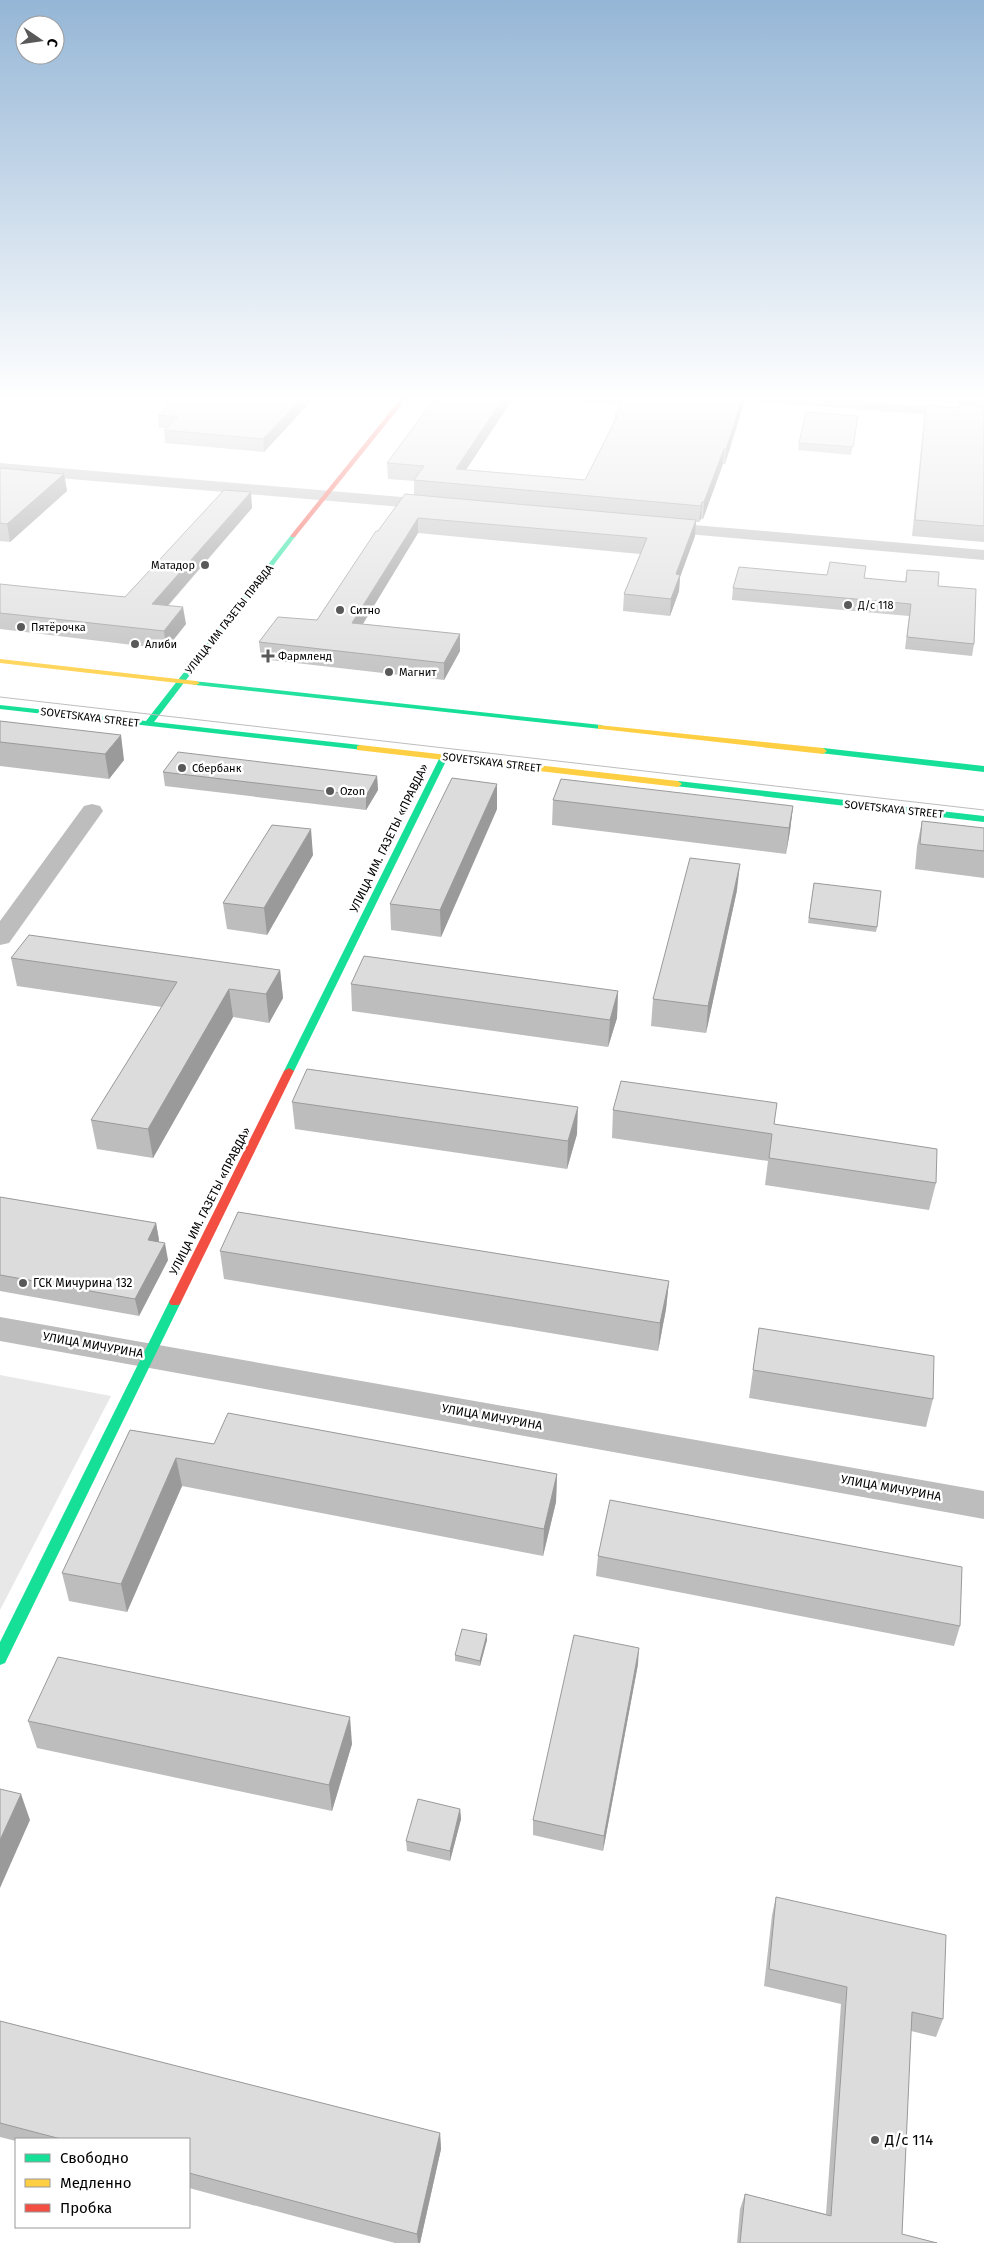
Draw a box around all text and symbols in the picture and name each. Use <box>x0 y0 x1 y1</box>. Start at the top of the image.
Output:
north arrow <box>15 15 65 65</box>
text: С <box>43 37 61 49</box>
place label: Матадор <box>151 559 195 572</box>
marker: Матадор <box>199 559 211 571</box>
street label: УЛИЦА ИМ ГАЗЕТЫ ПРАВДА <box>183 562 277 677</box>
marker: Д/с 118 <box>842 599 854 611</box>
place label: Д/с 118 <box>857 599 894 612</box>
marker: Ситно <box>334 604 346 616</box>
place label: Ситно <box>350 604 381 617</box>
marker: Пятёрочка <box>15 621 27 633</box>
place label: Пятёрочка <box>31 621 86 634</box>
marker: Алиби <box>129 638 141 650</box>
place label: Алиби <box>145 638 177 651</box>
marker: Фармленд <box>262 650 274 662</box>
place label: Фармленд <box>278 650 332 663</box>
marker: Магнит <box>383 666 395 678</box>
place label: Магнит <box>399 666 436 679</box>
street label: SOVETSKAYA STREET <box>40 705 140 730</box>
street label: SOVETSKAYA STREET <box>442 750 542 775</box>
street label: УЛИЦА ИМ. ГАЗЕТЫ «ПРАВДА» <box>347 761 431 915</box>
marker: Сбербанк <box>176 762 188 774</box>
place label: Сбербанк <box>192 762 242 775</box>
marker: Ozon <box>324 785 336 797</box>
place label: Ozon <box>340 785 365 798</box>
street label: SOVETSKAYA STREET <box>844 798 944 821</box>
street label: УЛИЦА ИМ. ГАЗЕТЫ «ПРАВДА» <box>167 1125 254 1277</box>
place label: ГСК Мичурина 132 <box>33 1276 133 1290</box>
marker: ГСК Мичурина 132 <box>17 1277 29 1289</box>
street label: УЛИЦА МИЧУРИНА <box>42 1329 145 1361</box>
street label: УЛИЦА МИЧУРИНА <box>441 1401 544 1433</box>
street label: УЛИЦА МИЧУРИНА <box>840 1472 943 1504</box>
place label: Д/с 114 <box>884 2131 933 2149</box>
marker: Д/с 114 <box>869 2134 881 2146</box>
legend <box>15 2138 190 2228</box>
text: Свободно <box>60 2149 129 2167</box>
text: Медленно <box>60 2174 132 2192</box>
text: Пробка <box>60 2199 112 2217</box>

